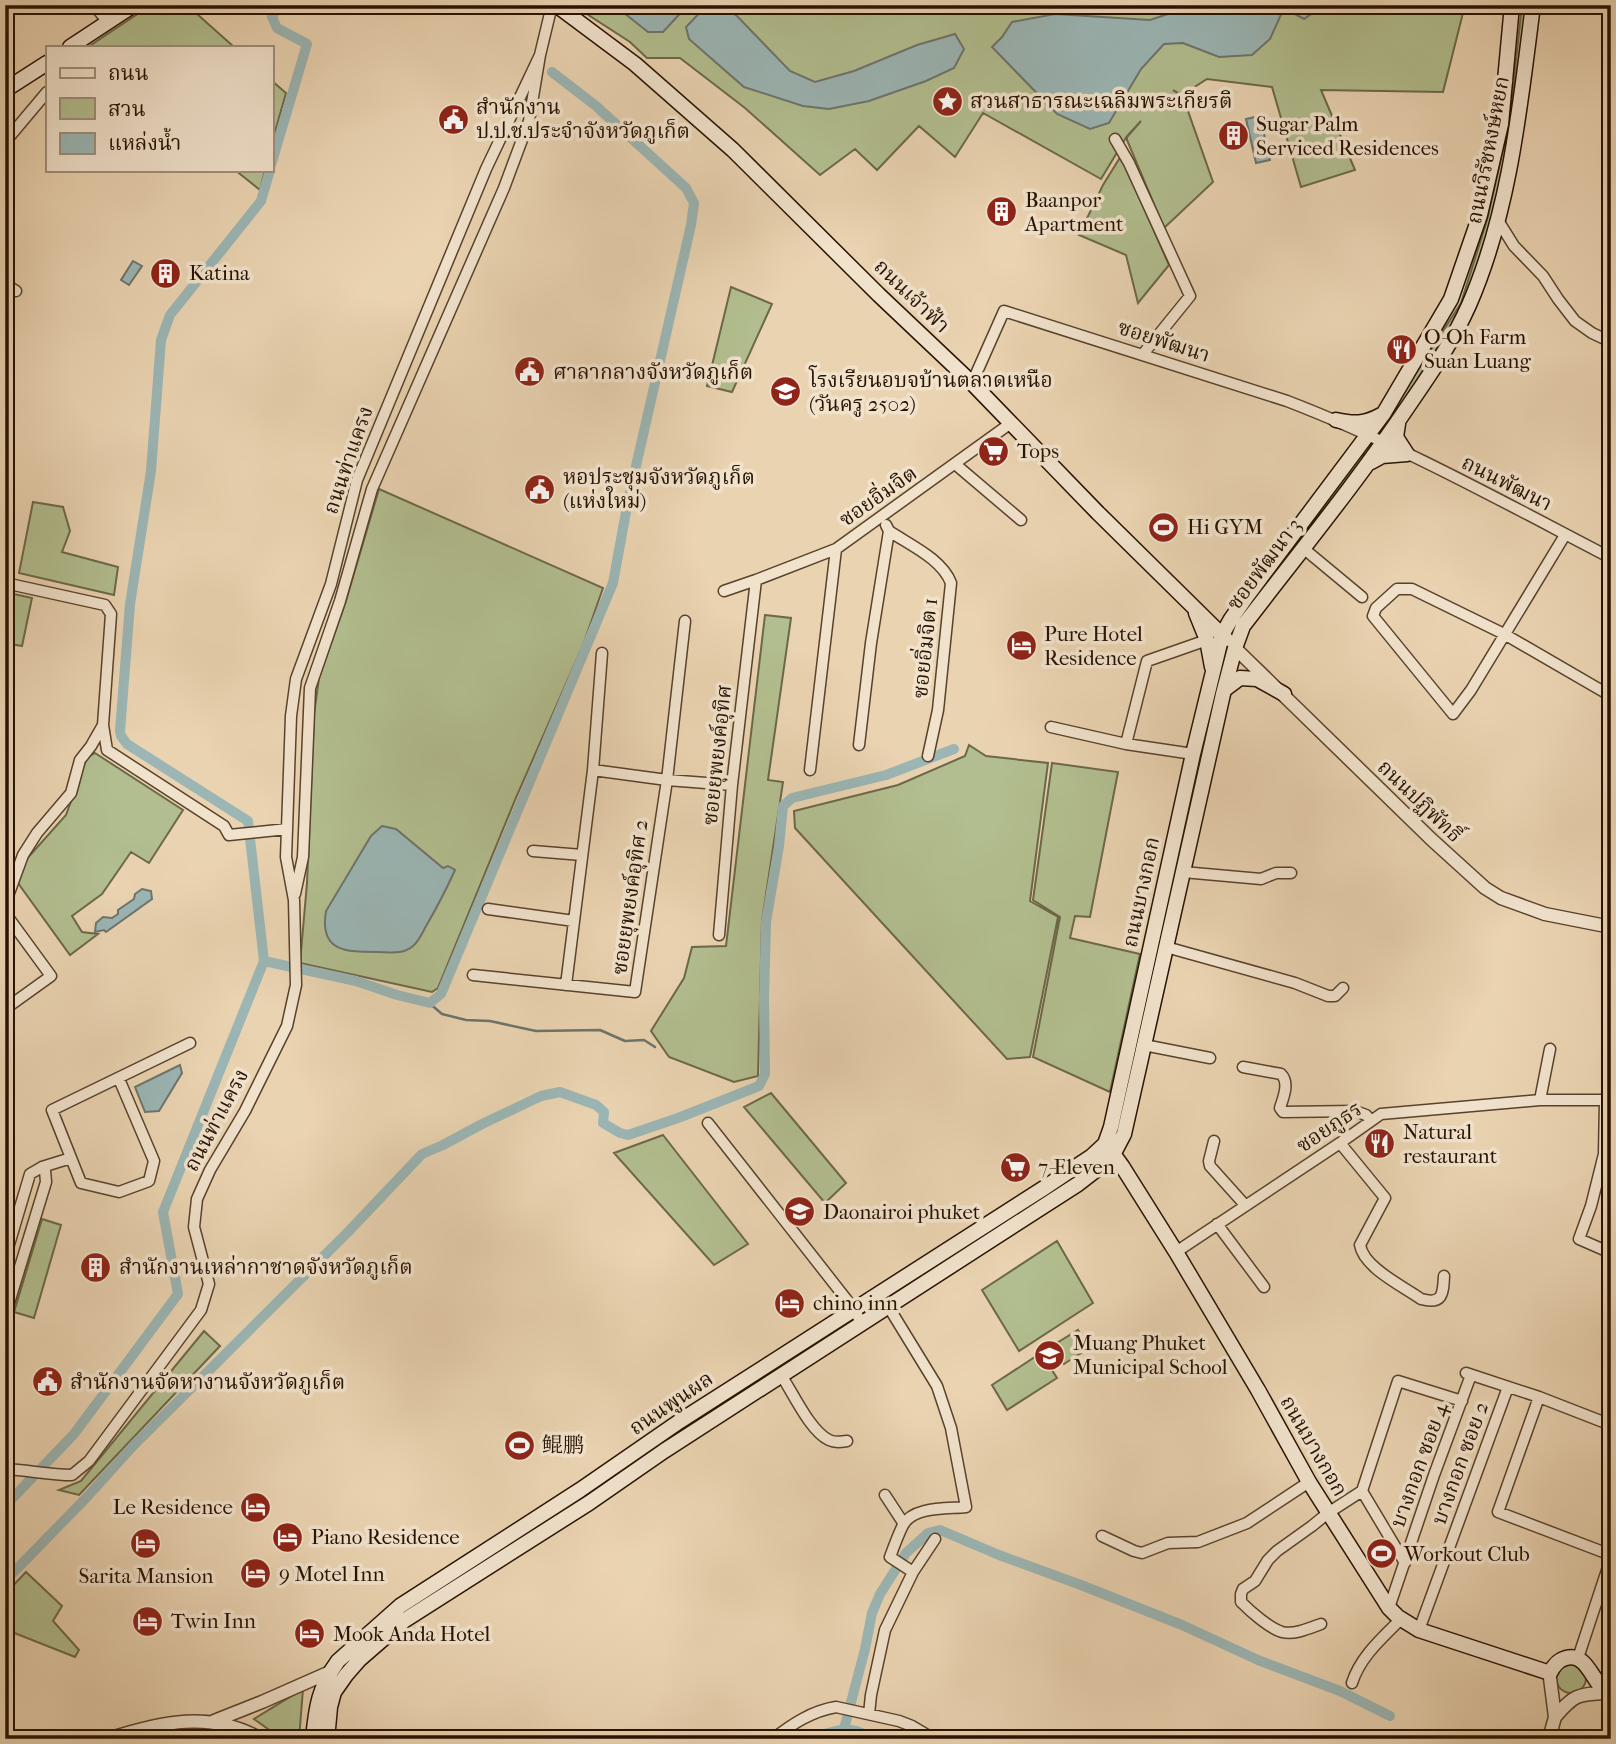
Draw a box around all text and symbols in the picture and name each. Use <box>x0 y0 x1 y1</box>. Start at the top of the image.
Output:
legend <box>46 46 273 172</box>
text: ถนน <box>108 61 149 85</box>
street label: ถนนวิรัชหงษ์หยก <box>1461 74 1514 226</box>
place icon: สวนสาธารณะเฉลิมพระเกียรติ <box>930 84 964 118</box>
place label: สวนสาธารณะเฉลิมพระเกียรติ <box>970 89 1232 113</box>
place label: สำนักงาน ป.ป.ช.ประจำจังหวัดภูเก็ต <box>476 95 690 144</box>
text: สวน <box>108 97 146 121</box>
public building icon: สำนักงาน ป.ป.ช.ประจำจังหวัดภูเก็ต <box>436 102 470 136</box>
place label: Sugar Palm Serviced Residences <box>1256 112 1439 160</box>
building icon: Sugar Palm Serviced Residences <box>1216 119 1250 153</box>
text: แหล่งน้ำ <box>108 127 181 155</box>
place label: Baanpor Apartment <box>1024 188 1124 236</box>
building icon: Baanpor Apartment <box>985 195 1019 229</box>
street label: ถนนเจ้าฟ้า <box>869 254 955 338</box>
building icon: Katina <box>149 256 183 290</box>
place label: Katina <box>189 261 250 285</box>
street label: ซอยพัฒนา <box>1115 315 1213 367</box>
place label: O-Oh Farm Suan Luang <box>1424 325 1531 373</box>
restaurant icon: O-Oh Farm Suan Luang <box>1384 332 1418 366</box>
public building icon: ศาลากลางจังหวัดภูเก็ต <box>513 355 547 389</box>
place label: ศาลากลางจังหวัดภูเก็ต <box>553 360 753 385</box>
place label: โรงเรียนอบจบ้านตลาดเหนือ (วันครู 2502) <box>808 365 1053 417</box>
school or university icon: โรงเรียนอบจบ้านตลาดเหนือ (วันครู 2502) <box>769 375 803 409</box>
street label: ถนนท่าแครง <box>318 403 378 517</box>
supermarket icon: Tops <box>977 434 1011 468</box>
place label: Tops <box>1017 439 1059 463</box>
street label: ถนนพัฒนา <box>1458 450 1556 516</box>
street label: ซอยอิ่มจิต <box>833 458 921 531</box>
place label: หอประชุมจังหวัดภูเก็ต (แห่งใหม่) <box>563 465 755 513</box>
public building icon: หอประชุมจังหวัดภูเก็ต (แห่งใหม่) <box>523 472 557 506</box>
sports icon: Hi GYM <box>1147 510 1181 544</box>
street label: ซอยพัฒนา 3 <box>1222 514 1306 614</box>
place label: Hi GYM <box>1187 515 1263 539</box>
street label: ซอยอิ่มจิต 1 <box>904 596 942 699</box>
place label: Pure Hotel Residence <box>1044 622 1143 670</box>
hotel icon: Pure Hotel Residence <box>1004 629 1038 663</box>
street label: ซอยยุพยงค์อุทิศ <box>697 684 738 827</box>
street label: ถนนปฏิพัทธิ์ <box>1373 752 1471 849</box>
street label: ซอยยุพยงค์อุทิศ 2 <box>606 818 655 976</box>
street label: ถนนบางกอก <box>1118 835 1164 949</box>
street label: ถนนท่าแครง <box>179 1065 253 1175</box>
street label: ซอยภูธร <box>1292 1097 1367 1158</box>
place label: Natural restaurant <box>1403 1120 1498 1168</box>
restaurant icon: Natural restaurant <box>1363 1127 1397 1161</box>
supermarket icon: 7-Eleven <box>998 1150 1032 1184</box>
place label: 7-Eleven <box>1038 1155 1115 1179</box>
school or university icon: Daonairoi phuket <box>783 1195 817 1229</box>
place label: Daonairoi phuket <box>823 1200 981 1224</box>
building icon: สำนักงานเหล่ากาชาดจังหวัดภูเก็ต <box>79 1250 113 1284</box>
place label: สำนักงานเหล่ากาชาดจังหวัดภูเก็ต <box>119 1255 413 1280</box>
hotel icon: chino inn <box>773 1286 807 1320</box>
place label: chino inn <box>813 1291 898 1315</box>
place label: Muang Phuket Municipal School <box>1073 1331 1228 1379</box>
school or university icon: Muang Phuket Municipal School <box>1033 1338 1067 1372</box>
public building icon: สำนักงานจัดหางานจังหวัดภูเก็ต <box>30 1365 64 1399</box>
street label: ถนนพูนผล <box>625 1366 718 1441</box>
place label: สำนักงานจัดหางานจังหวัดภูเก็ต <box>70 1370 345 1395</box>
street label: ถนนบางกอก <box>1276 1391 1352 1501</box>
street label: บางกอก ซอย 2 <box>1427 1398 1493 1528</box>
street label: บางกอก ซอย 4 <box>1385 1399 1453 1531</box>
sports icon: 鲲鹏 <box>502 1428 536 1462</box>
place label: 鲲鹏 <box>542 1433 584 1457</box>
hotel icon: Le Residence <box>239 1490 273 1524</box>
place label: Le Residence <box>113 1495 233 1519</box>
hotel icon: Piano Residence <box>271 1520 305 1554</box>
place label: Piano Residence <box>311 1525 460 1549</box>
hotel icon: Sarita Mansion <box>129 1527 163 1561</box>
sports icon: Workout Club <box>1364 1537 1398 1571</box>
place label: Workout Club <box>1403 1542 1530 1566</box>
hotel icon: 9 Motel Inn <box>239 1557 273 1591</box>
place label: 9 Motel Inn <box>279 1562 385 1586</box>
place label: Sarita Mansion <box>79 1564 213 1588</box>
hotel icon: Twin Inn <box>131 1604 165 1638</box>
place label: Twin Inn <box>171 1609 256 1633</box>
hotel icon: Mook Anda Hotel <box>293 1617 327 1651</box>
place label: Mook Anda Hotel <box>333 1622 490 1646</box>

